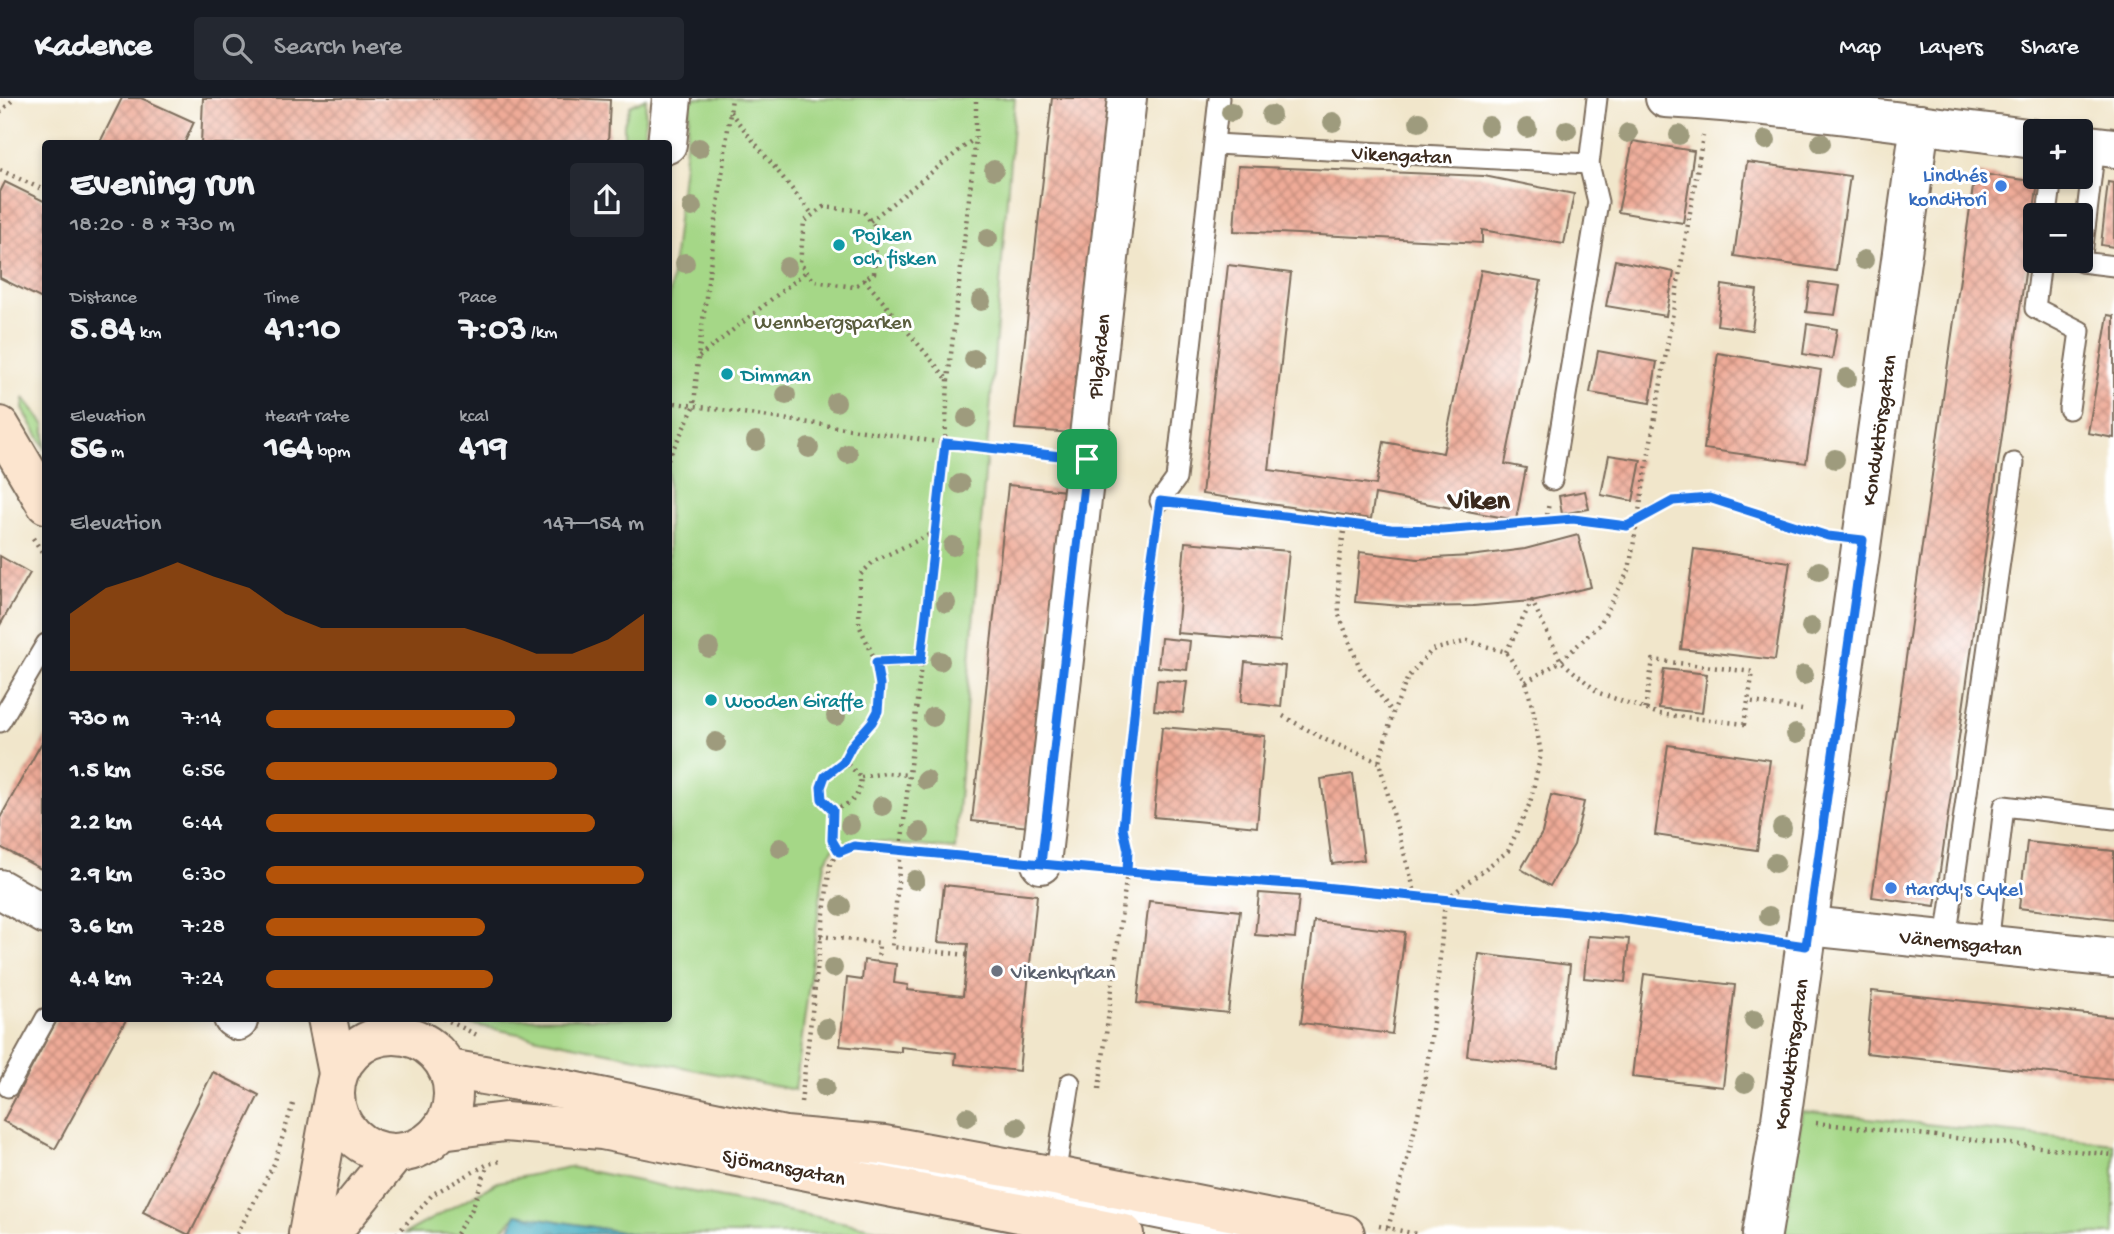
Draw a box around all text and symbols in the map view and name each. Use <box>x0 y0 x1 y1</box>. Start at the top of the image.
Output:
search box <box>194 17 684 80</box>
text: Kadence <box>35 29 152 67</box>
icon: search <box>218 29 256 67</box>
text: Search here <box>274 33 402 64</box>
text: Map <box>1839 34 1881 63</box>
text: Layers <box>1919 34 1983 63</box>
text: Share <box>2021 34 2079 63</box>
map controls <box>2023 119 2093 273</box>
button: + <box>2023 119 2093 189</box>
street label: Vikengatan <box>1350 142 1453 173</box>
button: share <box>570 163 644 237</box>
text: Evening run <box>70 164 254 208</box>
place label: Lindhés konditori <box>1908 165 1988 214</box>
marker: Lindhés konditori <box>1993 178 2009 194</box>
button: − <box>2023 203 2093 273</box>
text: 18:20 · 8 × 730 m <box>70 212 235 239</box>
place label: Pojken och fisken <box>852 224 936 273</box>
marker: Pojken och fisken <box>831 237 847 253</box>
text: Distance <box>70 287 137 310</box>
text: Time <box>265 287 299 310</box>
text: Pace <box>459 287 497 310</box>
text: 5.84 <box>70 310 135 351</box>
text: 41:10 <box>265 310 340 351</box>
text: 7:03 <box>459 310 527 351</box>
park label: Wennbergsparken <box>754 312 912 337</box>
street label: Pilgården <box>1085 313 1118 401</box>
text: km <box>135 322 162 345</box>
text: /km <box>527 322 558 345</box>
street label: Konduktörsgatan <box>1858 353 1904 508</box>
place label: Dimman <box>739 365 811 390</box>
marker: Dimman <box>719 366 735 382</box>
text: Elevation <box>70 406 146 429</box>
text: Heart rate <box>265 406 350 429</box>
text: kcal <box>459 406 489 429</box>
text: 56 <box>70 429 106 470</box>
text: 164 <box>265 429 313 470</box>
text: 419 <box>459 429 508 470</box>
pin <box>1057 429 1117 489</box>
icon: arrive <box>1068 440 1106 478</box>
text: m <box>106 441 124 464</box>
text: bpm <box>313 441 350 464</box>
district label: Viken <box>1446 486 1511 519</box>
text: Elevation <box>70 511 161 538</box>
text: 147–154 m <box>544 511 644 538</box>
place label: Wooden Giraffe <box>725 691 864 716</box>
marker: Wooden Giraffe <box>703 692 719 708</box>
text: 730 m <box>70 706 129 733</box>
text: 7:14 <box>182 706 221 733</box>
text: 1.5 km <box>70 758 131 785</box>
text: 6:56 <box>182 758 225 785</box>
text: 2.2 km <box>70 810 132 837</box>
text: 6:44 <box>182 810 223 837</box>
text: 2.9 km <box>70 862 132 889</box>
text: 6:30 <box>182 862 226 889</box>
place label: Hardy's Cykel <box>1905 879 2023 904</box>
marker: Hardy's Cykel <box>1883 880 1899 896</box>
text: 3.6 km <box>70 914 133 941</box>
text: 7:28 <box>182 914 225 941</box>
street label: Vänernsgatan <box>1897 927 2023 964</box>
place label: Vikenkyrkan <box>1010 962 1116 987</box>
marker: Vikenkyrkan <box>989 963 1005 979</box>
text: 4.4 km <box>70 966 131 993</box>
text: 7:24 <box>182 966 223 993</box>
street label: Konduktörsgatan <box>1770 977 1816 1132</box>
street label: Sjömansgatan <box>720 1145 847 1194</box>

